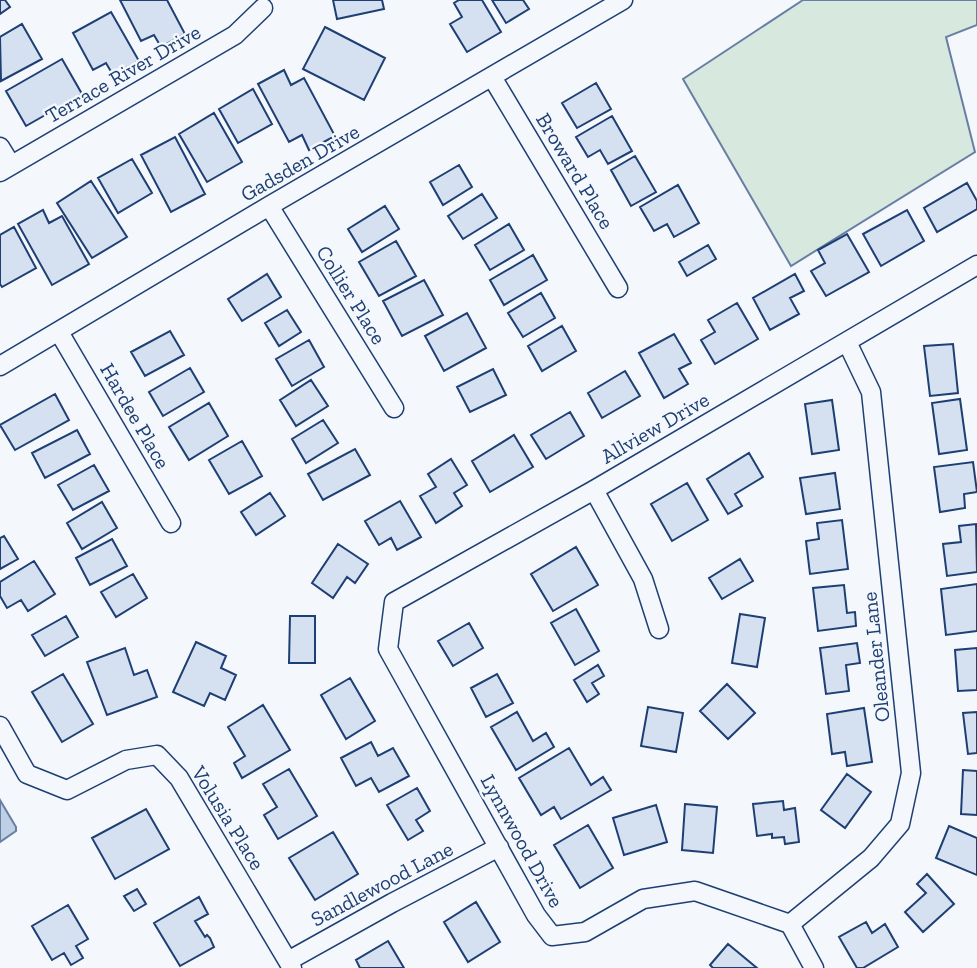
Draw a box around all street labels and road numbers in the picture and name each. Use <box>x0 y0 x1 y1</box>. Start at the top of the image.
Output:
street label: Terrace River Drive <box>41 19 205 128</box>
street label: Broward Place <box>531 108 620 233</box>
street label: Gadsden Drive <box>236 118 364 207</box>
street label: Collier Place <box>311 241 392 349</box>
street label: Hardee Place <box>95 358 176 473</box>
street label: Allview Drive <box>596 387 713 469</box>
street label: Oleander Lane <box>856 591 895 723</box>
street label: Volusia Place <box>186 760 270 874</box>
street label: Lynnwood Drive <box>476 770 569 912</box>
street label: Sandlewood Lane <box>306 836 457 932</box>

